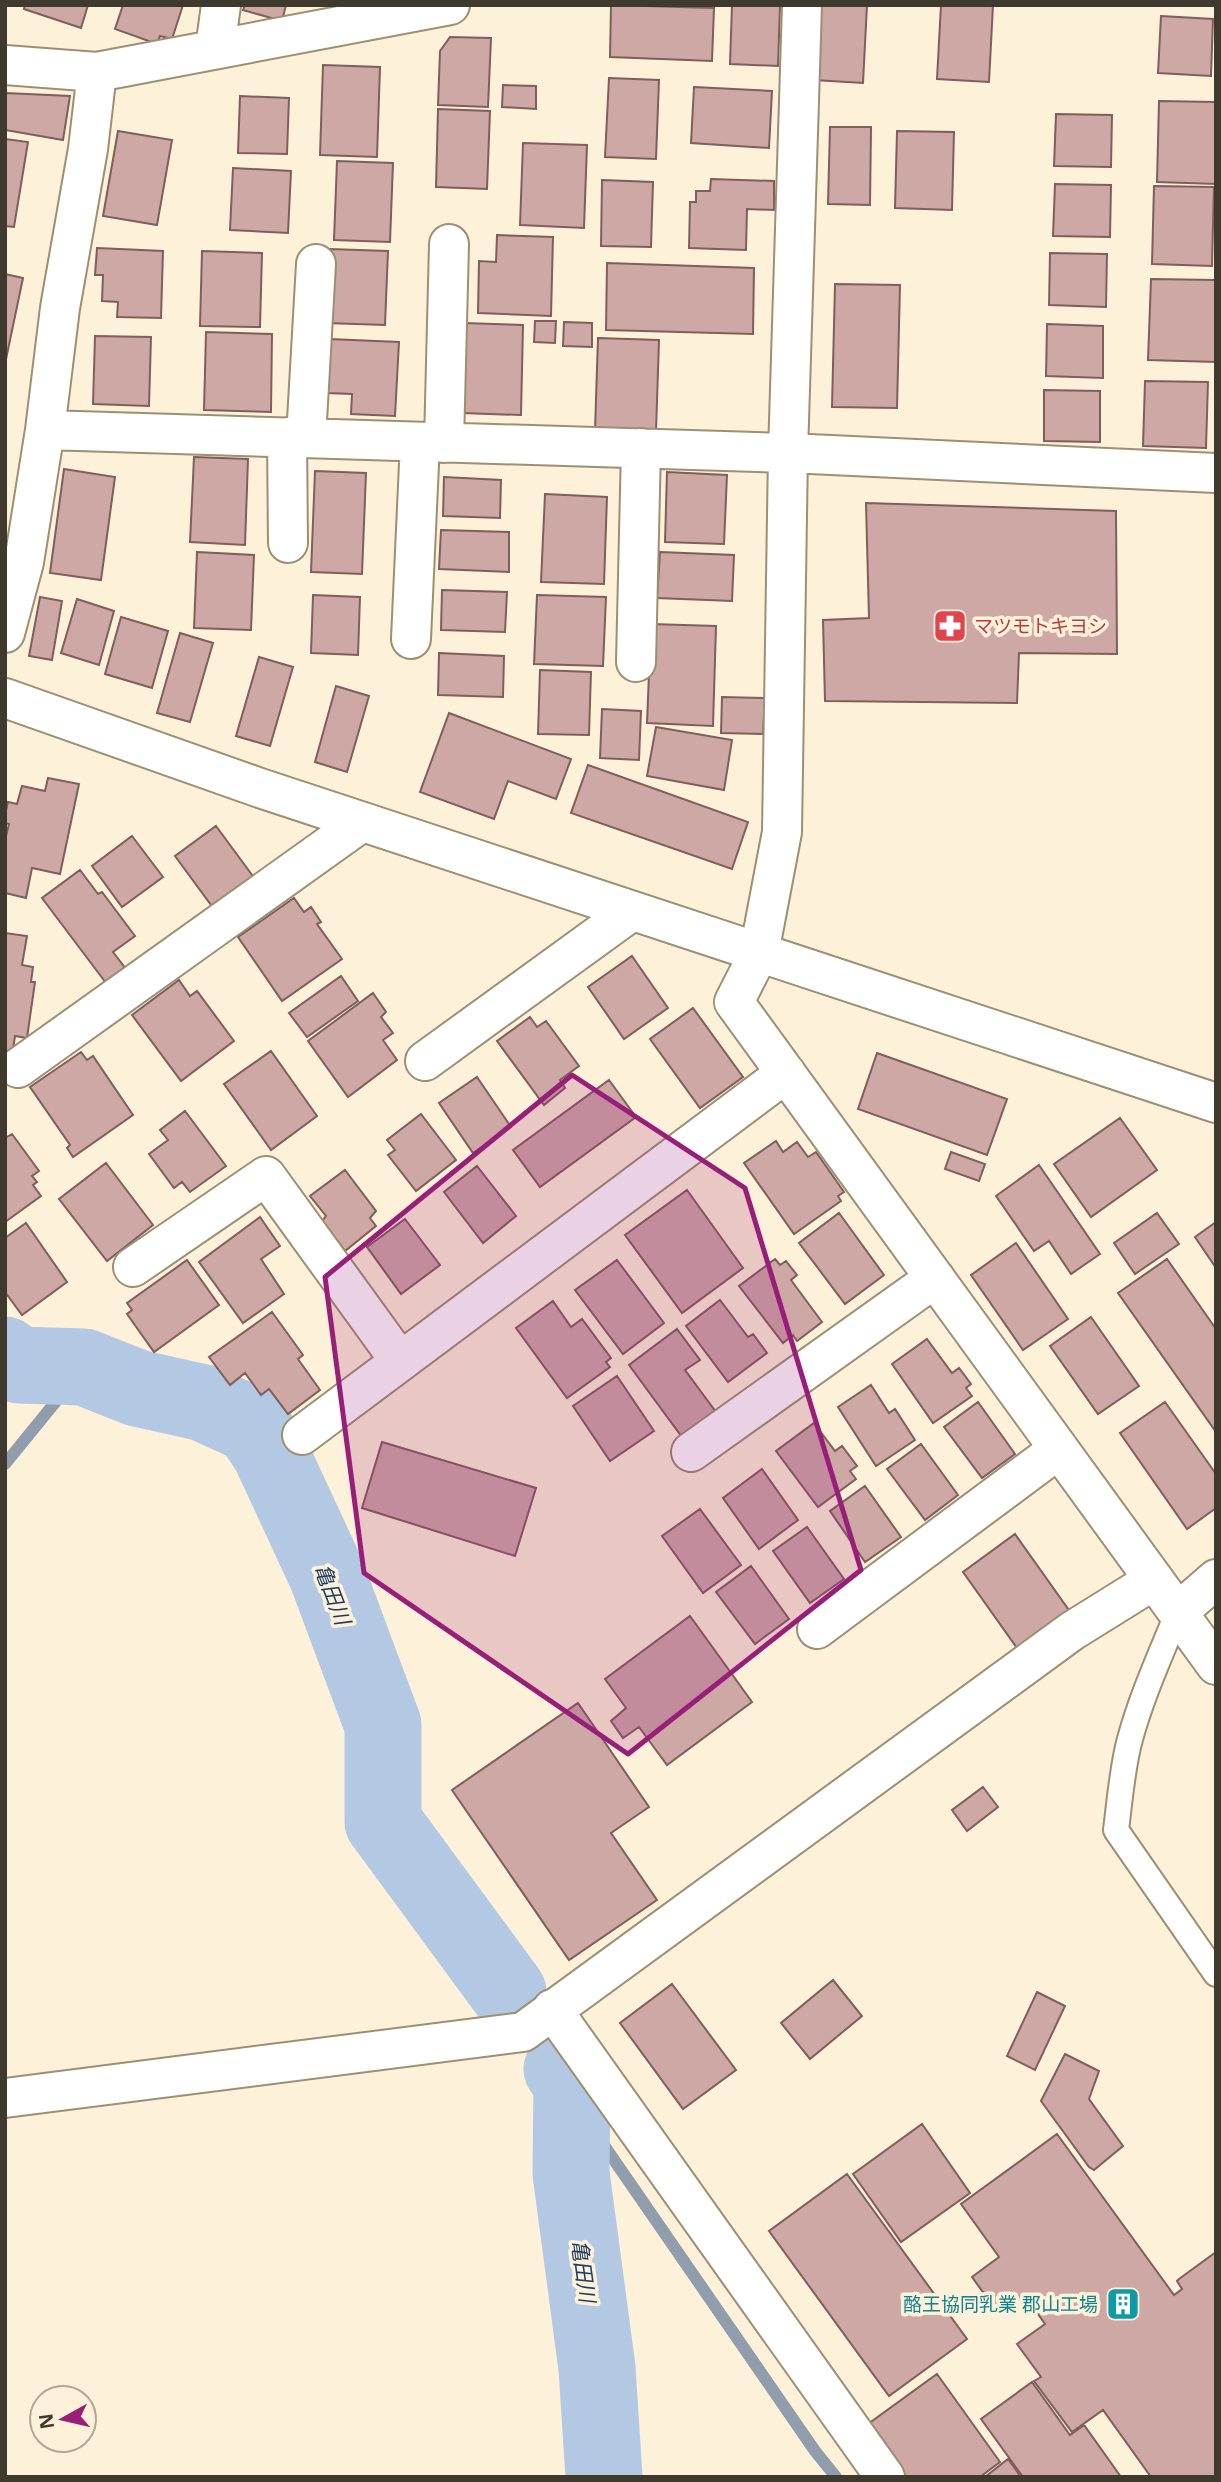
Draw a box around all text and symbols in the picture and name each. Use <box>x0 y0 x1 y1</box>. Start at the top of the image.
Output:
pharmacy icon: マツモトキヨシ <box>931 607 969 645</box>
place label: マツモトキヨシ <box>974 613 1107 639</box>
water label: 亀田川 <box>309 1560 358 1630</box>
water label: 亀田川 <box>566 2238 603 2306</box>
building icon: 酪王協同乳業 郡山工場 <box>1104 2285 1142 2323</box>
place label: 酪王協同乳業 郡山工場 <box>903 2291 1098 2317</box>
north arrow <box>28 2384 98 2454</box>
text: N <box>32 2412 60 2431</box>

